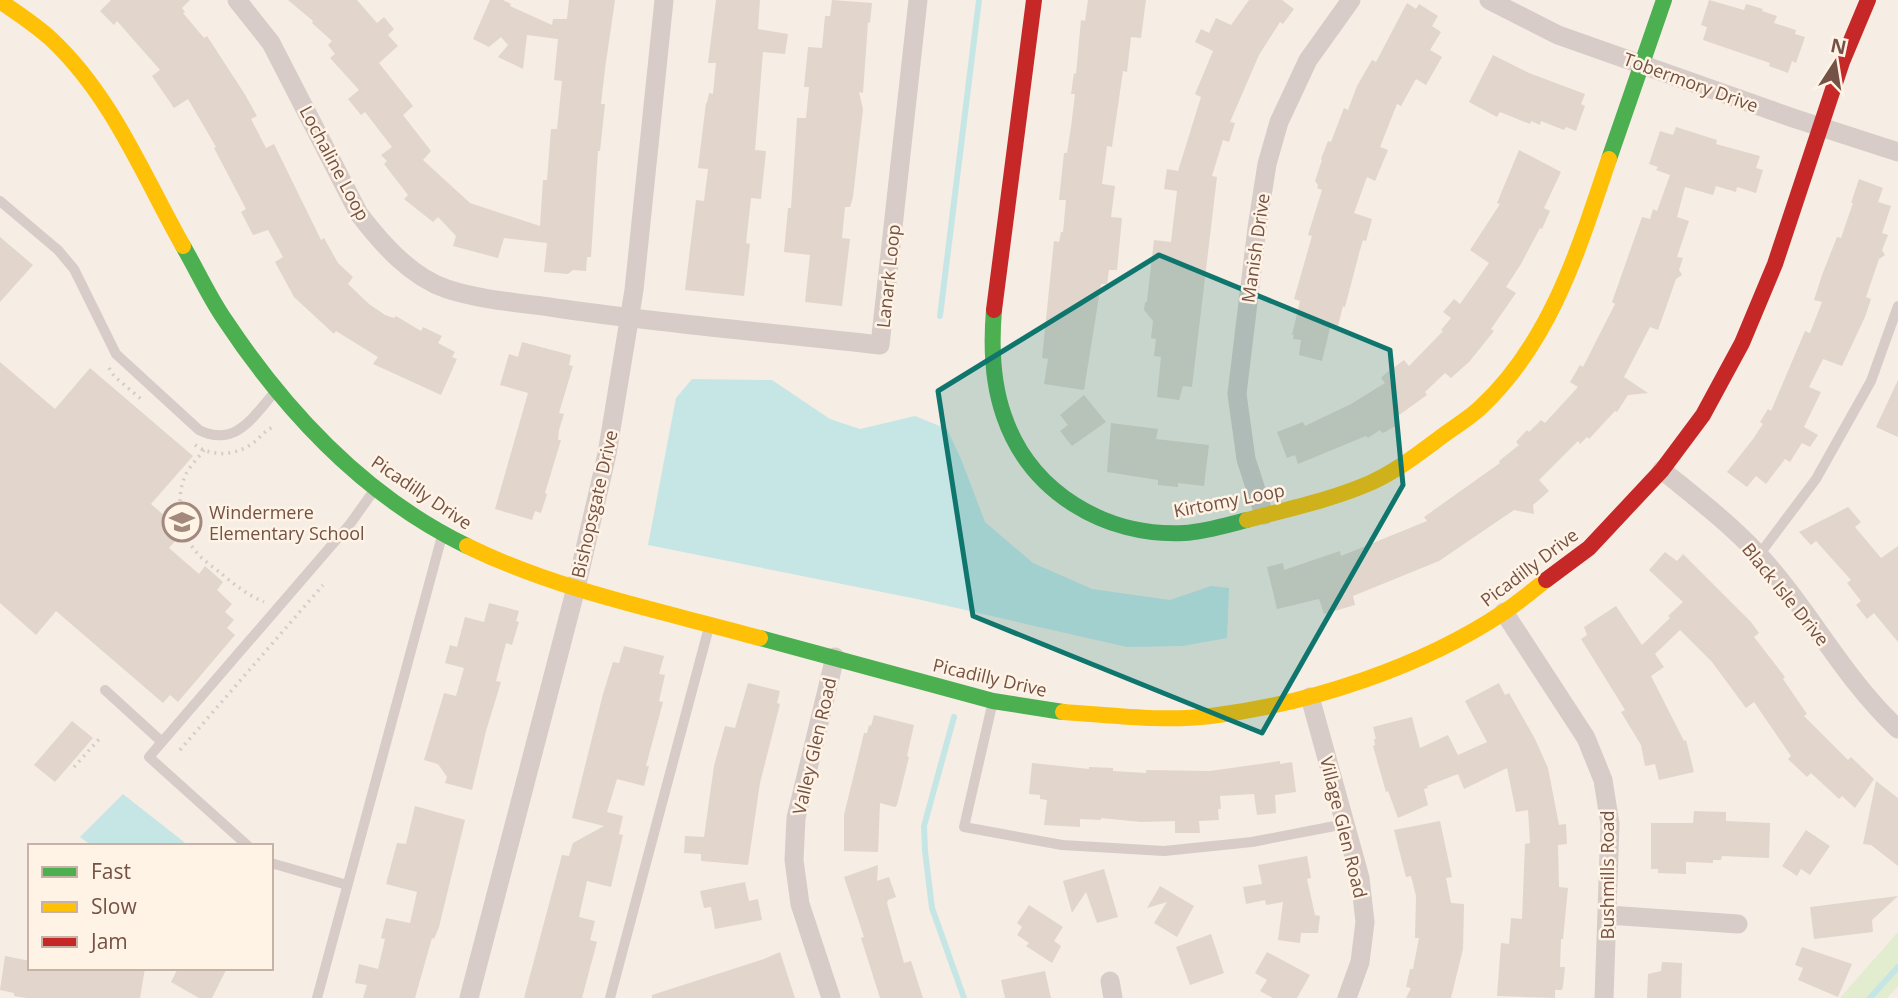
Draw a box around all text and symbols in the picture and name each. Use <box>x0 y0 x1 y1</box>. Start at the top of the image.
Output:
north arrow <box>1800 28 1870 98</box>
text: N <box>1828 32 1849 61</box>
street label: Tobermory Drive <box>1620 46 1762 118</box>
street label: Lochaline Loop <box>295 101 375 225</box>
street label: Manish Drive <box>1235 192 1275 304</box>
street label: Lanark Loop <box>871 223 905 329</box>
street label: Bishopsgate Drive <box>565 428 623 580</box>
street label: Picadilly Drive <box>367 450 477 534</box>
street label: Kirtomy Loop <box>1171 477 1287 523</box>
place label: Windermere Elementary School <box>209 500 365 545</box>
school or university icon: Windermere Elementary School <box>161 501 203 543</box>
street label: Picadilly Drive <box>1475 522 1583 612</box>
street label: Black Isle Drive <box>1737 538 1835 650</box>
street label: Picadilly Drive <box>931 652 1049 702</box>
street label: Valley Glen Road <box>787 675 841 817</box>
street label: Village Glen Road <box>1315 754 1373 900</box>
street label: Bushmills Road <box>1595 811 1619 939</box>
legend <box>28 844 273 970</box>
text: Fast <box>91 857 131 885</box>
text: Slow <box>91 892 137 920</box>
text: Jam <box>89 927 128 955</box>

